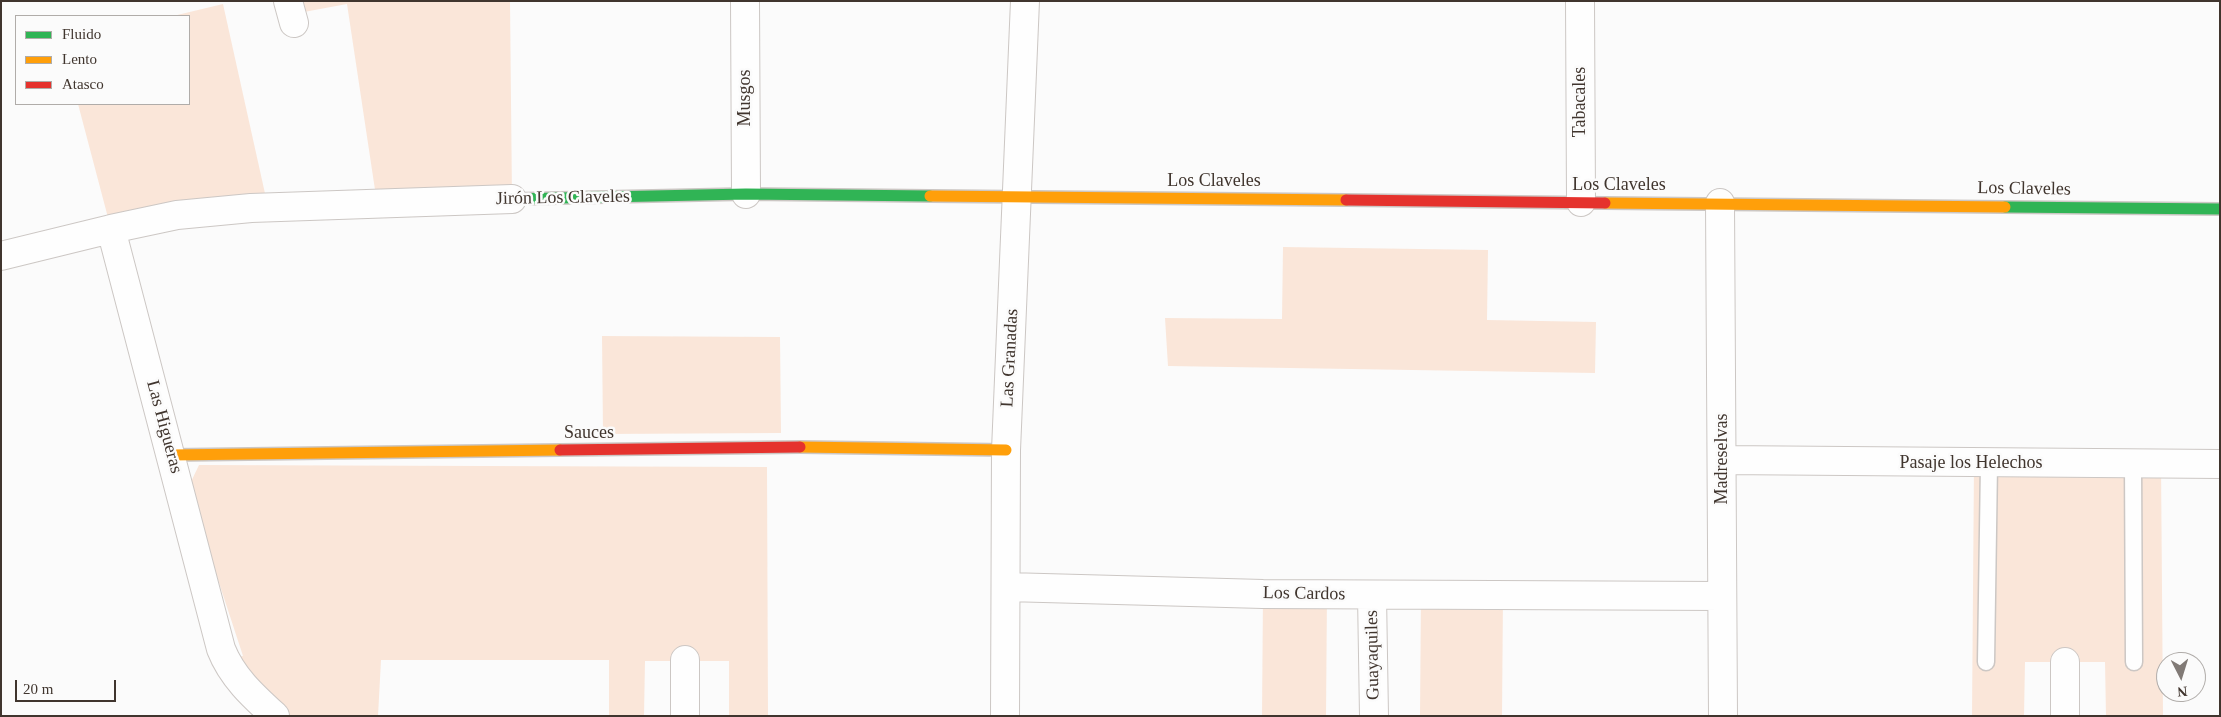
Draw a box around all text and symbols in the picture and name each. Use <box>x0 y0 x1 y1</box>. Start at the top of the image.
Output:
legend <box>15 15 190 105</box>
text: Fluido <box>62 26 101 42</box>
text: Lento <box>62 51 97 67</box>
street label: Tabacales <box>1569 67 1591 137</box>
street label: Musgos <box>734 69 756 127</box>
text: Atasco <box>62 76 104 92</box>
street label: Los Claveles <box>1167 170 1261 192</box>
street label: Los Claveles <box>1572 174 1666 196</box>
street label: Los Claveles <box>1977 177 2071 201</box>
street label: Jirón Los Claveles <box>496 186 630 210</box>
street label: Las Granadas <box>997 308 1023 408</box>
street label: Las Higueras <box>141 378 187 476</box>
street label: Madreselvas <box>1711 414 1733 504</box>
street label: Sauces <box>564 422 614 444</box>
street label: Pasaje los Helechos <box>1900 452 2042 474</box>
street label: Los Cardos <box>1263 582 1345 606</box>
street label: Guayaquiles <box>1361 610 1385 700</box>
north arrow <box>2156 652 2206 702</box>
scale bar <box>18 670 119 702</box>
text: 20 m <box>23 681 53 697</box>
text: N <box>2177 684 2188 699</box>

